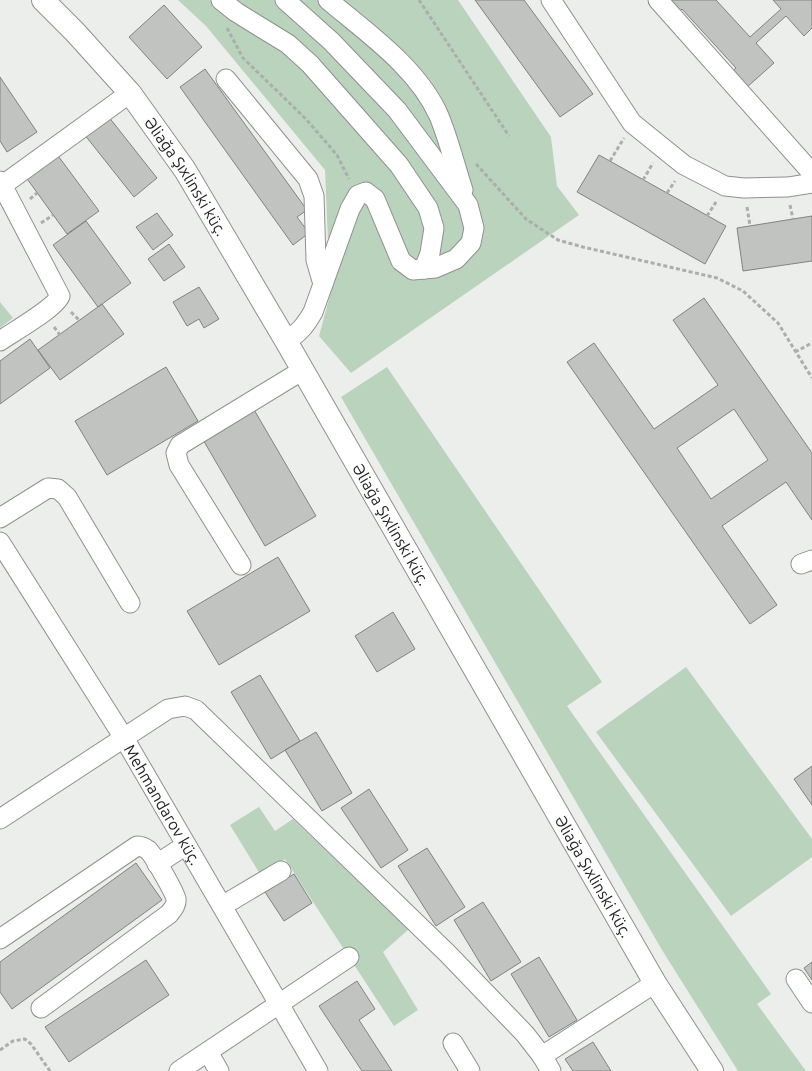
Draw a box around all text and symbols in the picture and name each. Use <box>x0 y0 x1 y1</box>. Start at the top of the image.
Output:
street label: Əliağa Şıxlinski küç. <box>141 114 231 239</box>
street label: Əliağa Şıxlinski küç. <box>349 460 433 588</box>
street label: Mehmandarov küç. <box>121 741 205 868</box>
street label: Əliağa Şıxlinski küç. <box>552 812 636 940</box>

